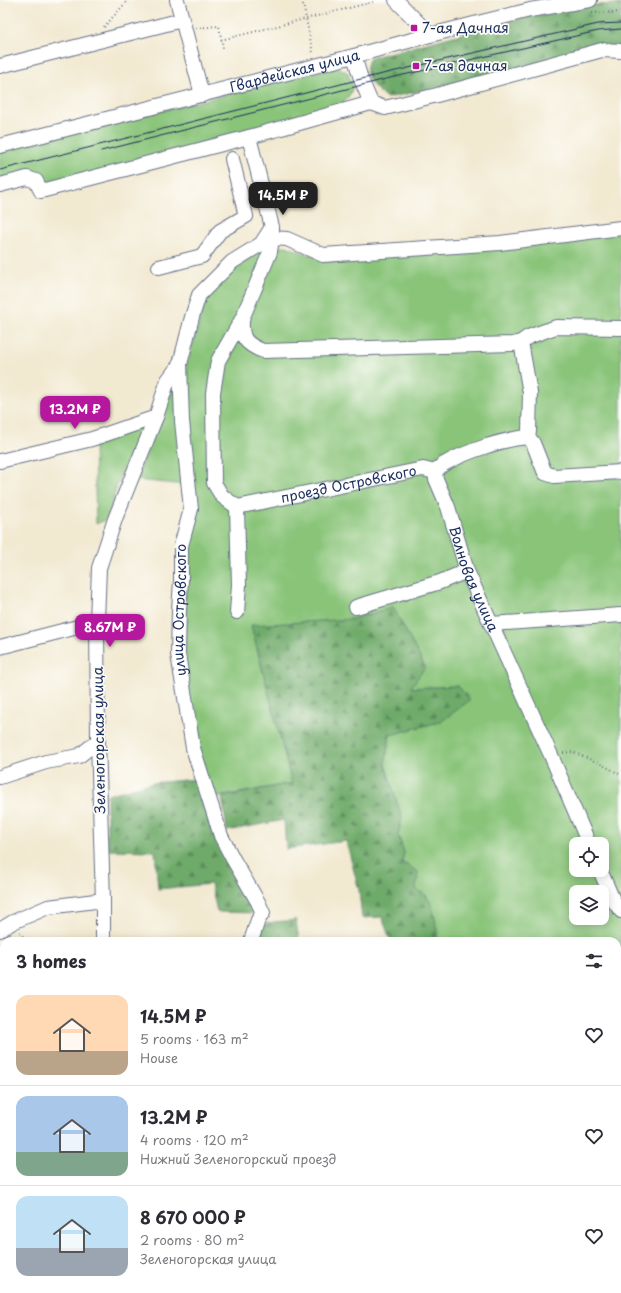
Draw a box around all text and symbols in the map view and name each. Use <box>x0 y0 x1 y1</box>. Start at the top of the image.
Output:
place label: 7-ая Дачная <box>422 17 509 38</box>
marker: 7-ая Дачная <box>409 23 419 33</box>
street label: Гвардейская улица <box>227 44 362 97</box>
place label: 7-ая дачная <box>424 55 508 76</box>
marker: 7-ая дачная <box>411 61 421 71</box>
pin: 14.5M ₽ <box>246 182 320 216</box>
text: 14.5M ₽ <box>258 185 308 204</box>
pin: 13.2M ₽ <box>38 396 112 430</box>
text: 13.2M ₽ <box>49 399 101 418</box>
street label: проезд Островского <box>279 460 418 508</box>
street label: Волновая улица <box>444 523 504 635</box>
street label: улица Островского <box>167 544 191 678</box>
pin: 8.67M ₽ <box>73 614 147 648</box>
text: 8.67M ₽ <box>84 617 136 636</box>
street label: Зеленогорская улица <box>87 666 110 814</box>
map controls <box>569 837 609 925</box>
button: locate <box>569 837 609 877</box>
button: layers <box>569 885 609 925</box>
text: 3 homes <box>16 948 86 974</box>
icon: filters <box>583 950 605 972</box>
text: 14.5M ₽ <box>140 1003 206 1029</box>
icon: home <box>48 1011 96 1059</box>
icon: heart <box>583 1024 605 1046</box>
text: 5 rooms · 163 m² <box>140 1029 249 1048</box>
text: House <box>140 1048 178 1067</box>
text: 13.2M ₽ <box>140 1104 207 1130</box>
icon: home <box>48 1112 96 1160</box>
icon: heart <box>583 1125 605 1147</box>
text: 4 rooms · 120 m² <box>140 1130 249 1149</box>
text: Нижний Зеленогорский проезд <box>140 1149 336 1168</box>
text: 8 670 000 ₽ <box>140 1204 246 1230</box>
icon: home <box>48 1212 96 1260</box>
icon: heart <box>583 1225 605 1247</box>
text: 2 rooms · 80 m² <box>140 1230 245 1249</box>
text: Зеленогорская улица <box>140 1249 277 1268</box>

